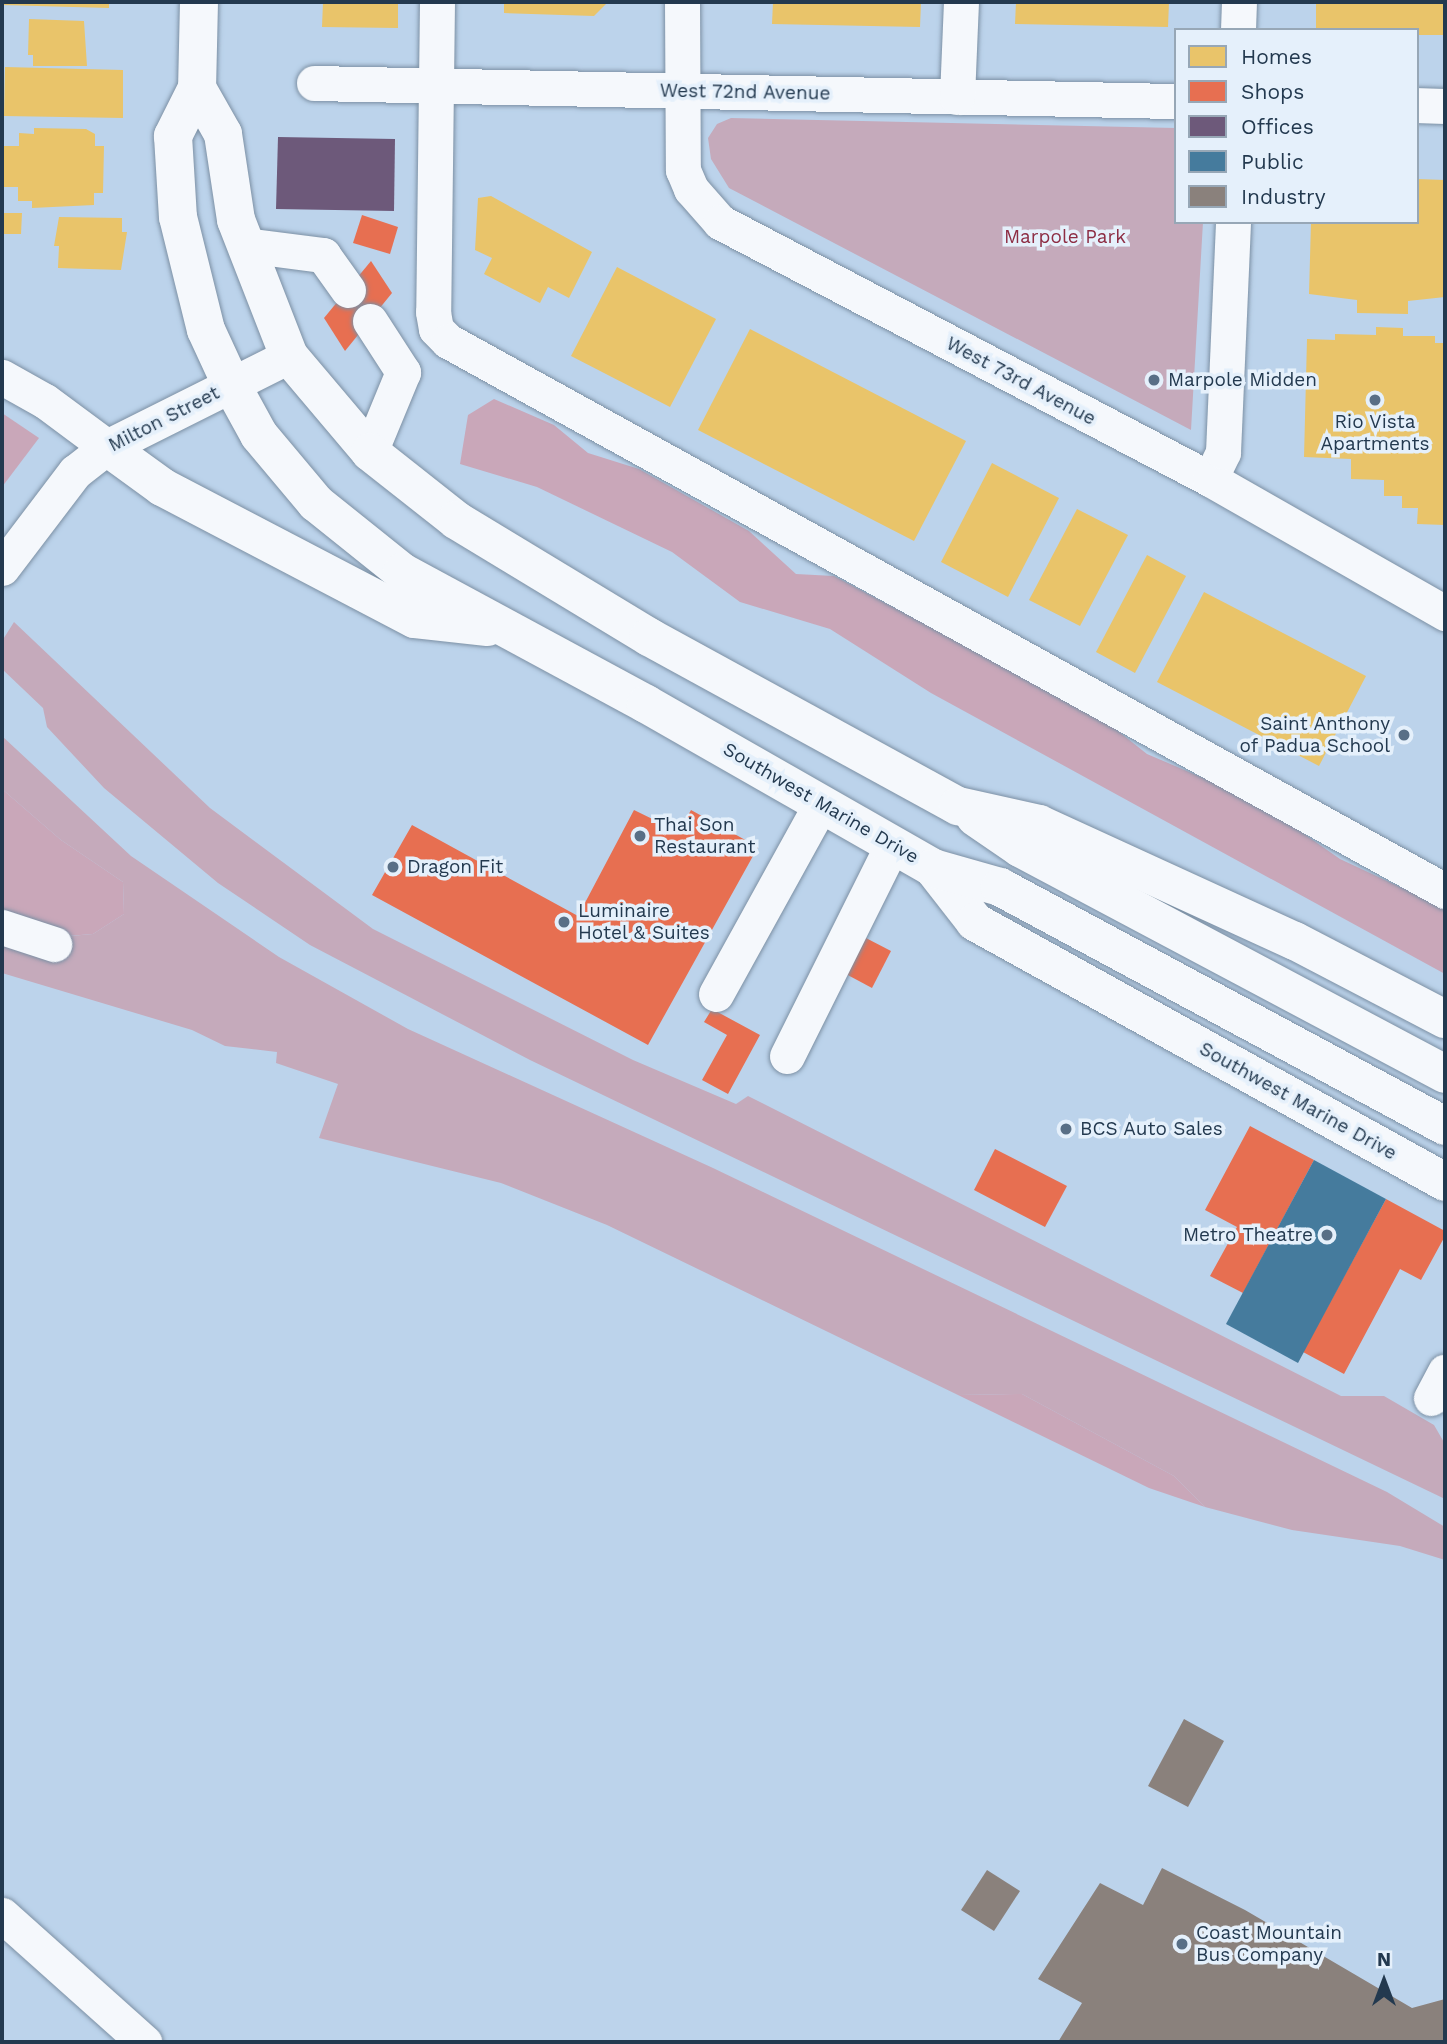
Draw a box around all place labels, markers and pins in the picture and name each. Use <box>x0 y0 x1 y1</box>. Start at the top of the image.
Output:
place label: Marpole Midden <box>1168 369 1317 391</box>
marker: Marpole Midden <box>1146 372 1162 388</box>
marker: Rio Vista Apartments <box>1367 392 1383 408</box>
place label: Rio Vista Apartments <box>1320 411 1430 455</box>
place label: Saint Anthony of Padua School <box>1238 713 1390 757</box>
marker: Saint Anthony of Padua School <box>1396 727 1412 743</box>
place label: Thai Son Restaurant <box>654 814 756 858</box>
marker: Thai Son Restaurant <box>632 828 648 844</box>
place label: Dragon Fit <box>407 856 503 878</box>
marker: Dragon Fit <box>385 859 401 875</box>
place label: Luminaire Hotel & Suites <box>578 900 710 944</box>
marker: Luminaire Hotel & Suites <box>556 914 572 930</box>
place label: BCS Auto Sales <box>1080 1118 1224 1140</box>
marker: BCS Auto Sales <box>1058 1121 1074 1137</box>
place label: Metro Theatre <box>1182 1224 1313 1246</box>
marker: Metro Theatre <box>1319 1227 1335 1243</box>
place label: Coast Mountain Bus Company <box>1196 1922 1342 1966</box>
marker: Coast Mountain Bus Company <box>1174 1936 1190 1952</box>

